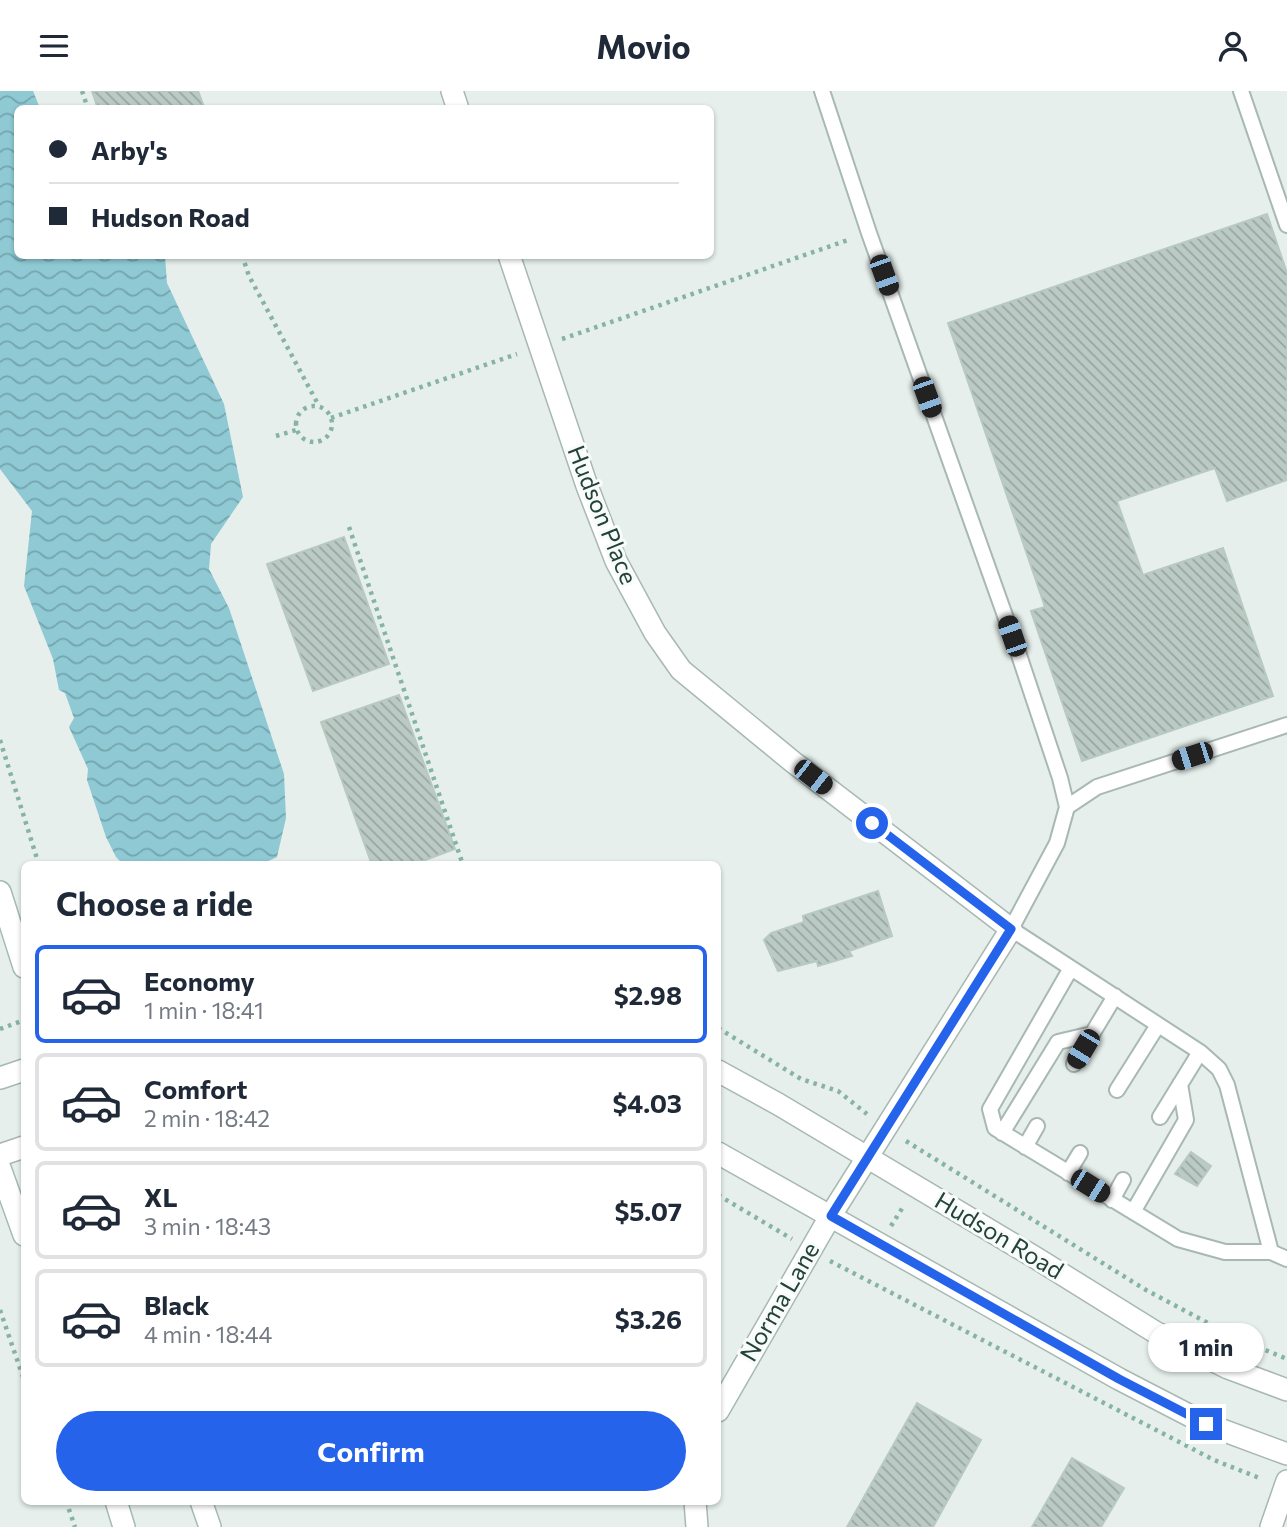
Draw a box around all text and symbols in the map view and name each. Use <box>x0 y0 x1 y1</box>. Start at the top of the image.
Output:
text: Movio <box>596 26 691 66</box>
icon: menu <box>35 27 73 65</box>
icon: person <box>1214 27 1252 65</box>
text: Arby's <box>91 134 168 165</box>
text: Hudson Road <box>91 201 250 232</box>
car <box>867 252 902 298</box>
car <box>910 374 945 420</box>
street label: Hudson Place <box>562 441 644 588</box>
car <box>996 613 1029 659</box>
car <box>1169 740 1216 772</box>
car <box>790 756 837 798</box>
route start <box>856 807 888 839</box>
text: Choose a ride <box>56 883 253 923</box>
icon: car <box>60 963 123 1026</box>
text: Economy <box>144 965 255 996</box>
text: $2.98 <box>614 979 682 1010</box>
text: 1 min · 18:41 <box>144 996 264 1024</box>
car <box>1064 1026 1103 1072</box>
icon: car <box>60 1071 123 1134</box>
text: Comfort <box>144 1073 247 1104</box>
text: $4.03 <box>612 1087 682 1118</box>
text: 2 min · 18:42 <box>144 1104 270 1132</box>
car <box>1067 1166 1114 1206</box>
icon: car <box>60 1179 123 1242</box>
text: XL <box>144 1181 178 1212</box>
street label: Hudson Road <box>930 1185 1069 1284</box>
text: $5.07 <box>614 1195 682 1226</box>
text: 3 min · 18:43 <box>144 1212 271 1240</box>
street label: Norma Lane <box>733 1236 824 1366</box>
icon: car <box>60 1287 123 1350</box>
text: Black <box>144 1289 210 1320</box>
text: $3.26 <box>615 1303 682 1334</box>
text: 4 min · 18:44 <box>144 1320 272 1348</box>
callout: 1 min <box>1148 1323 1264 1371</box>
text: 1 min <box>1179 1333 1233 1361</box>
route end <box>1190 1408 1222 1440</box>
button: Confirm <box>56 1411 686 1491</box>

